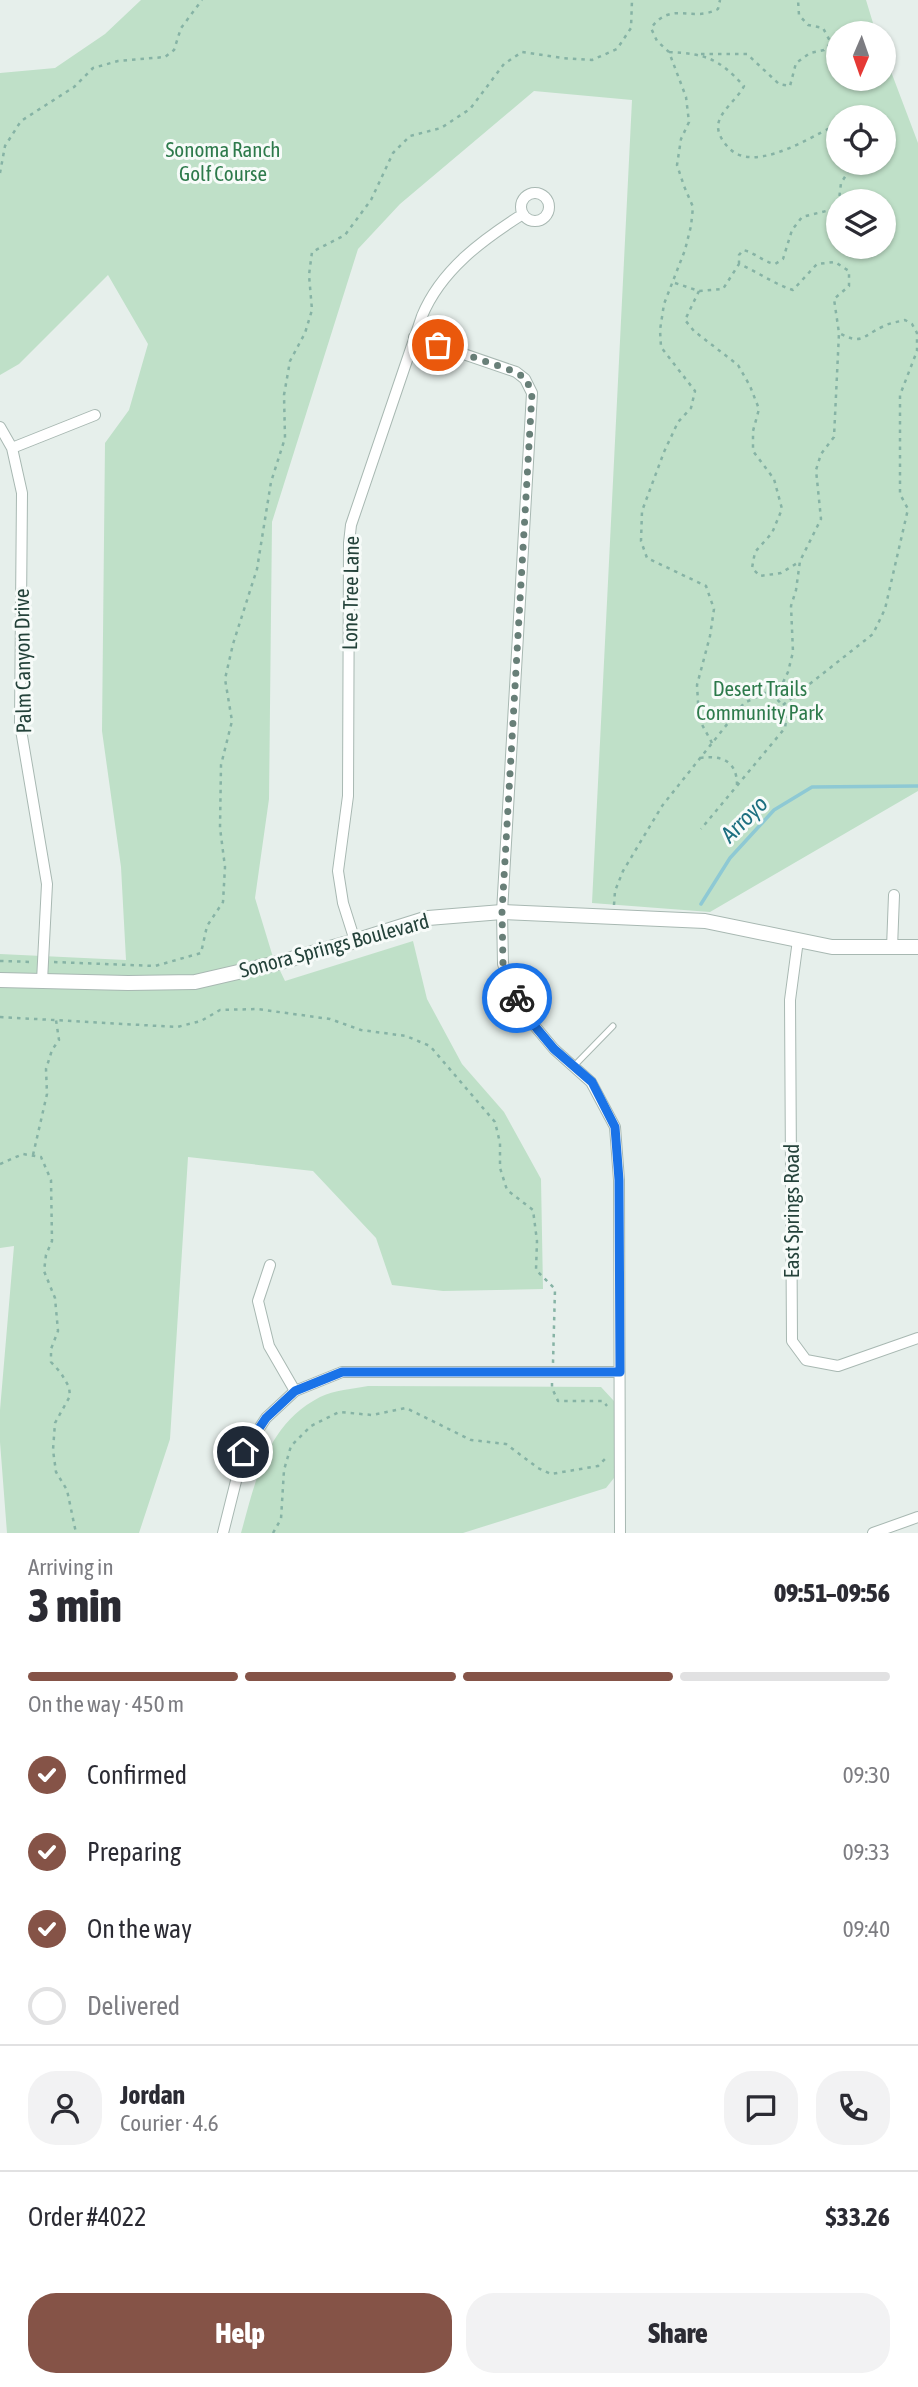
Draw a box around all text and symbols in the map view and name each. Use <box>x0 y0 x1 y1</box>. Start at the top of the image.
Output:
north arrow <box>826 21 896 91</box>
map controls <box>826 21 896 259</box>
button: locate <box>826 105 896 175</box>
park label: Sonoma Ranch Golf Course <box>166 137 280 185</box>
button: layers <box>826 189 896 259</box>
pin <box>408 315 468 375</box>
icon: bag <box>419 326 457 364</box>
street label: Lone Tree Lane <box>337 536 363 650</box>
street label: Palm Canyon Drive <box>9 588 35 734</box>
park label: Desert Trails Community Park <box>696 676 824 724</box>
water label: Arroyo <box>715 790 773 848</box>
street label: Sonora Springs Boulevard <box>236 908 432 982</box>
courier <box>482 963 552 1033</box>
icon: bike <box>498 979 536 1017</box>
street label: East Springs Road <box>779 1144 803 1278</box>
pin <box>213 1422 273 1482</box>
icon: home <box>224 1433 262 1471</box>
text: Arriving in <box>28 1554 114 1580</box>
text: 09:51–09:56 <box>774 1578 890 1608</box>
text: 3 min <box>28 1579 122 1632</box>
text: On the way · 450 m <box>28 1691 184 1717</box>
icon: check <box>28 1756 66 1794</box>
text: Confirmed <box>87 1760 187 1790</box>
text: 09:30 <box>843 1762 890 1788</box>
icon: check <box>28 1833 66 1871</box>
text: Preparing <box>87 1837 181 1867</box>
text: 09:33 <box>843 1839 890 1865</box>
icon: check <box>28 1910 66 1948</box>
text: On the way <box>87 1914 192 1944</box>
text: 09:40 <box>843 1916 890 1942</box>
text: Delivered <box>87 1991 180 2021</box>
button: person <box>28 2071 102 2145</box>
button: chat <box>724 2071 798 2145</box>
button: phone <box>816 2071 890 2145</box>
text: Jordan <box>120 2080 185 2110</box>
text: Courier · 4.6 <box>120 2110 219 2136</box>
text: Order #4022 <box>28 2202 147 2232</box>
text: $33.26 <box>826 2202 890 2232</box>
button: Help <box>28 2293 452 2373</box>
button: Share <box>466 2293 890 2373</box>

